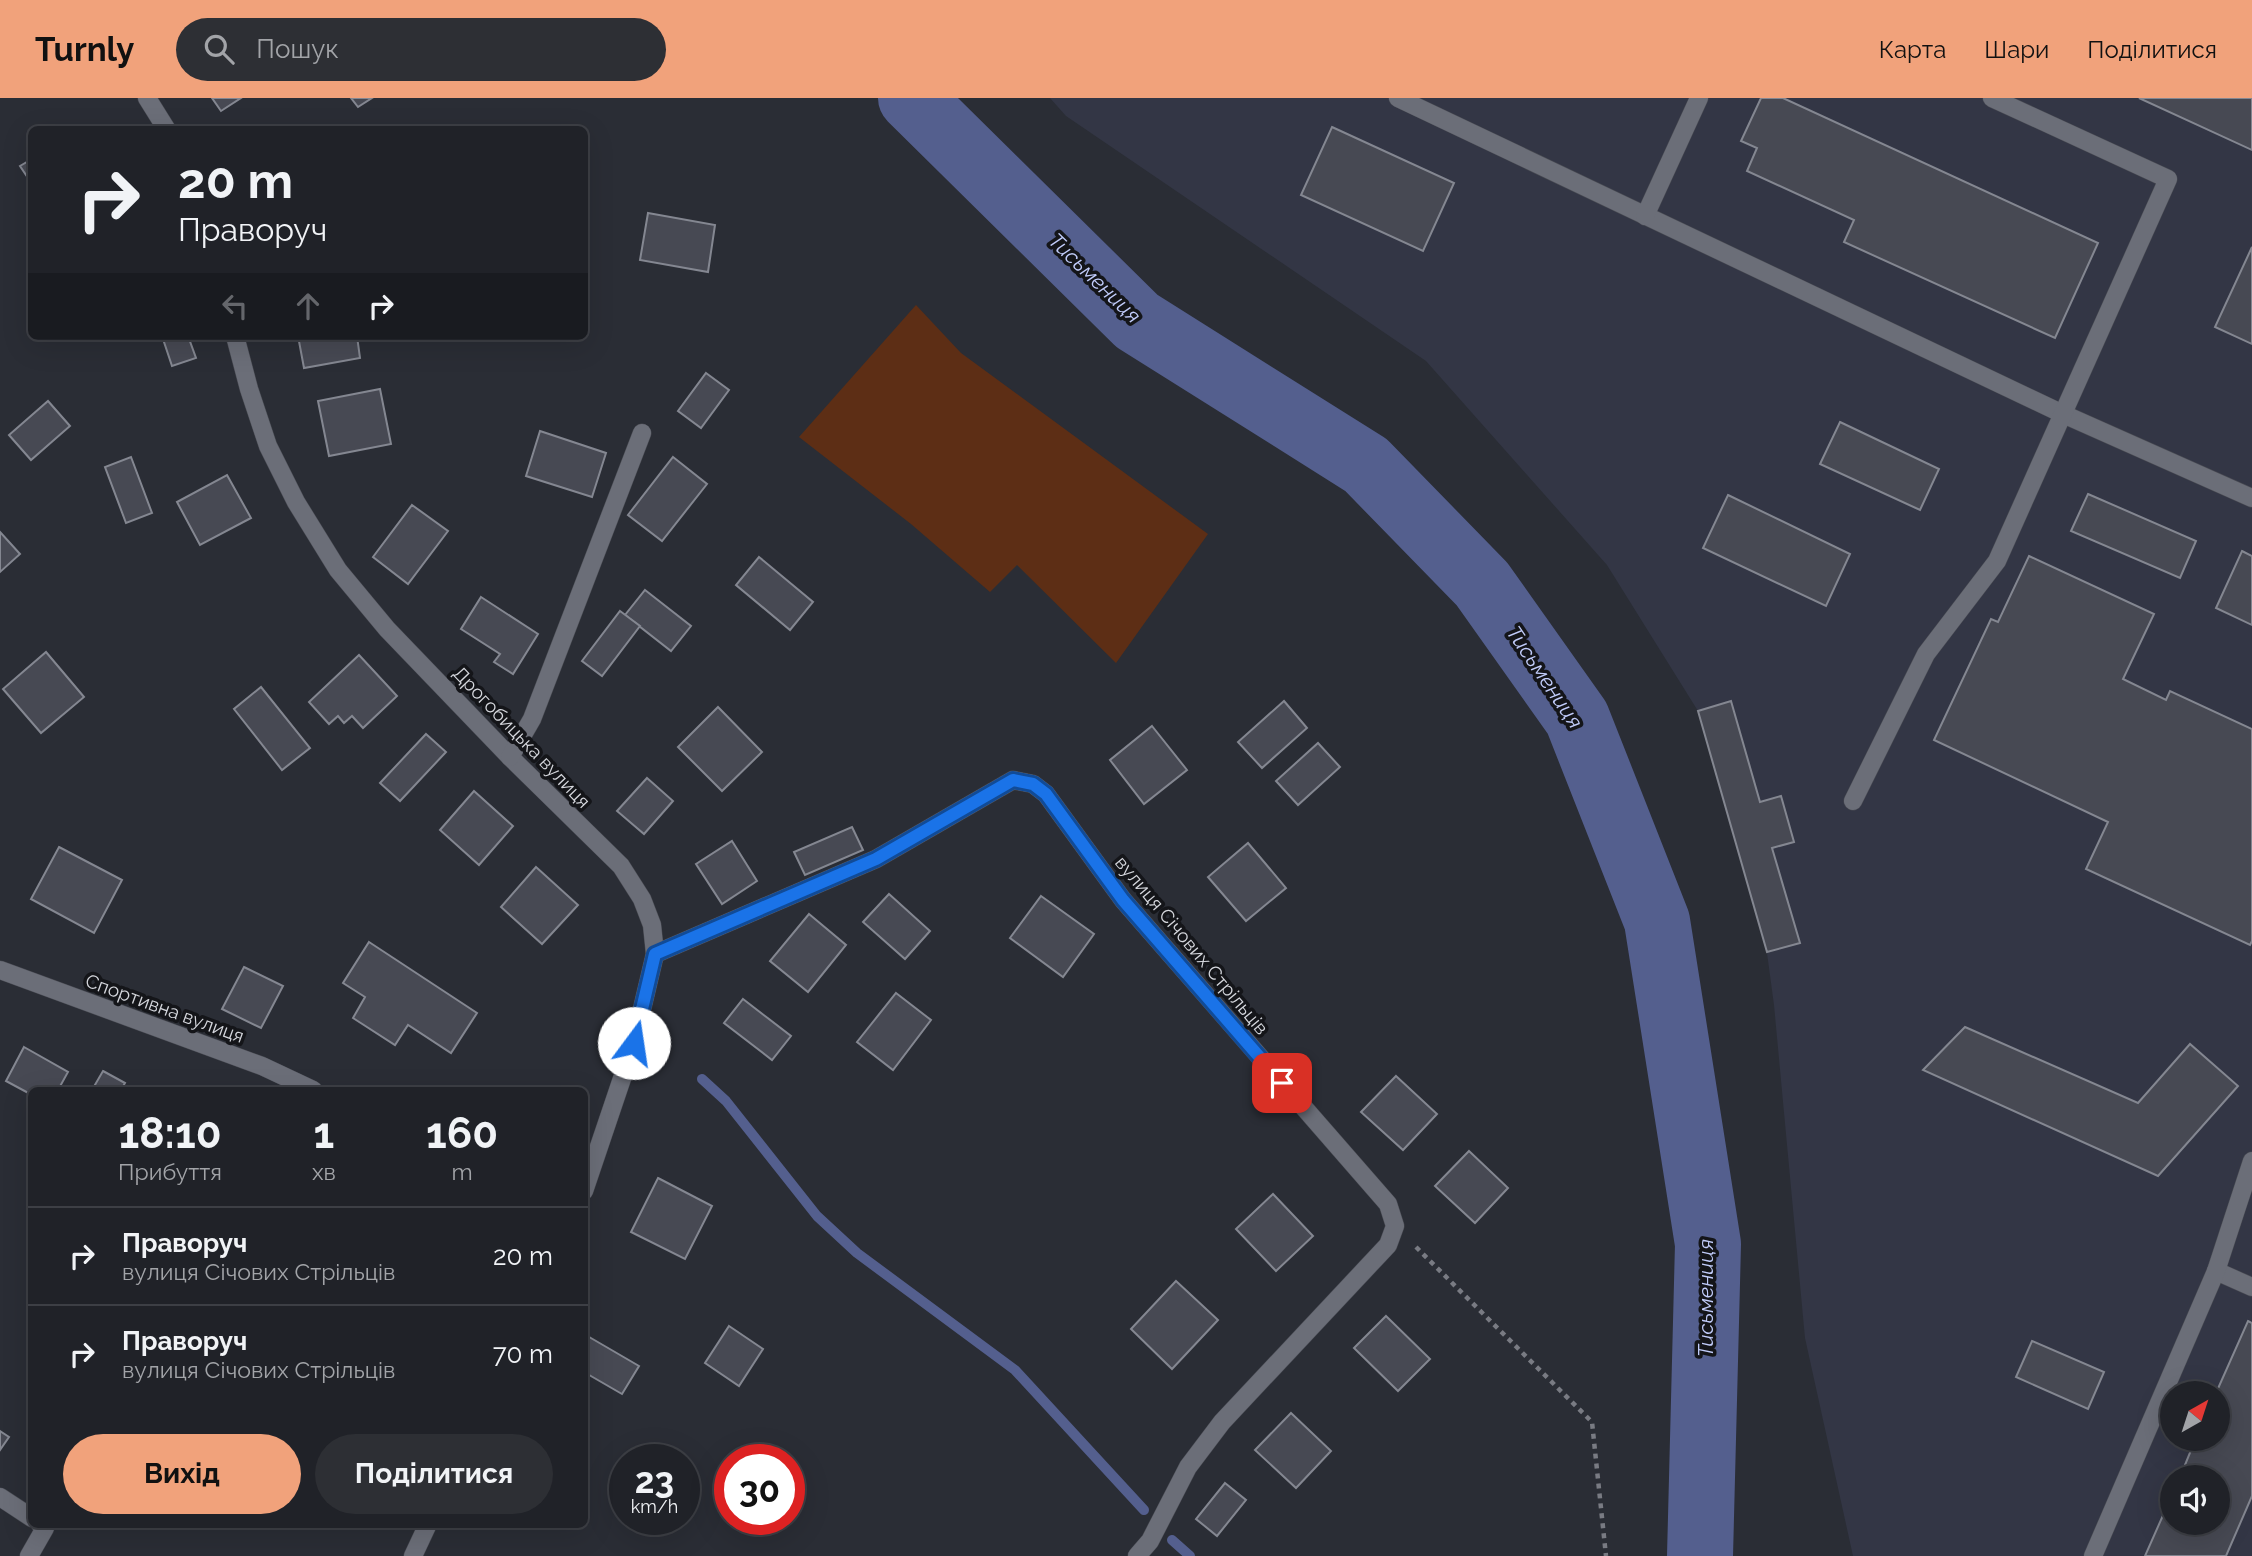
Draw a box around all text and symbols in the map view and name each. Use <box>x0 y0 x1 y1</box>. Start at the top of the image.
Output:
search box <box>176 18 666 81</box>
text: Turnly <box>35 30 134 69</box>
icon: search <box>200 30 238 68</box>
text: Пошук <box>256 34 339 64</box>
text: Карта <box>1879 35 1946 64</box>
text: Шари <box>1984 35 2049 64</box>
text: Поділитися <box>2087 35 2217 64</box>
text: 20 m <box>178 152 293 209</box>
icon: right <box>63 154 154 245</box>
text: Праворуч <box>178 211 327 248</box>
water label: Тисьмениця <box>1044 228 1146 328</box>
icon: left <box>216 287 254 325</box>
icon: ahead <box>289 287 327 325</box>
icon: right <box>362 287 400 325</box>
water label: Тисьмениця <box>1502 621 1588 733</box>
street label: Дрогобицька вулиця <box>449 662 595 812</box>
street label: вулиця Січових Стрільців <box>1111 851 1273 1039</box>
street label: Спортивна вулиця <box>83 969 247 1047</box>
position arrow <box>597 1006 671 1080</box>
pin <box>1252 1053 1312 1113</box>
icon: arrive <box>1263 1064 1301 1102</box>
text: 18:10 <box>118 1109 222 1158</box>
text: 1 <box>314 1109 334 1158</box>
text: 160 <box>426 1109 498 1158</box>
text: Прибуття <box>118 1158 222 1185</box>
text: хв <box>312 1158 336 1185</box>
text: m <box>451 1158 473 1185</box>
text: Праворуч <box>122 1228 247 1258</box>
icon: right <box>63 1237 101 1275</box>
water label: Тисьмениця <box>1693 1239 1718 1357</box>
text: 20 m <box>493 1241 553 1271</box>
text: вулиця Січових Стрільців <box>122 1258 395 1285</box>
text: Праворуч <box>122 1326 247 1356</box>
icon: right <box>63 1335 101 1373</box>
text: 70 m <box>493 1339 553 1369</box>
text: вулиця Січових Стрільців <box>122 1356 395 1383</box>
north arrow <box>2160 1381 2230 1451</box>
map controls <box>2160 1381 2230 1535</box>
button: Вихід <box>63 1434 301 1514</box>
button: Поділитися <box>315 1434 553 1514</box>
speed limit sign: 30 <box>714 1444 805 1535</box>
text: 23 <box>635 1460 674 1501</box>
button: sound <box>2160 1465 2230 1535</box>
text: km/h <box>631 1496 678 1517</box>

